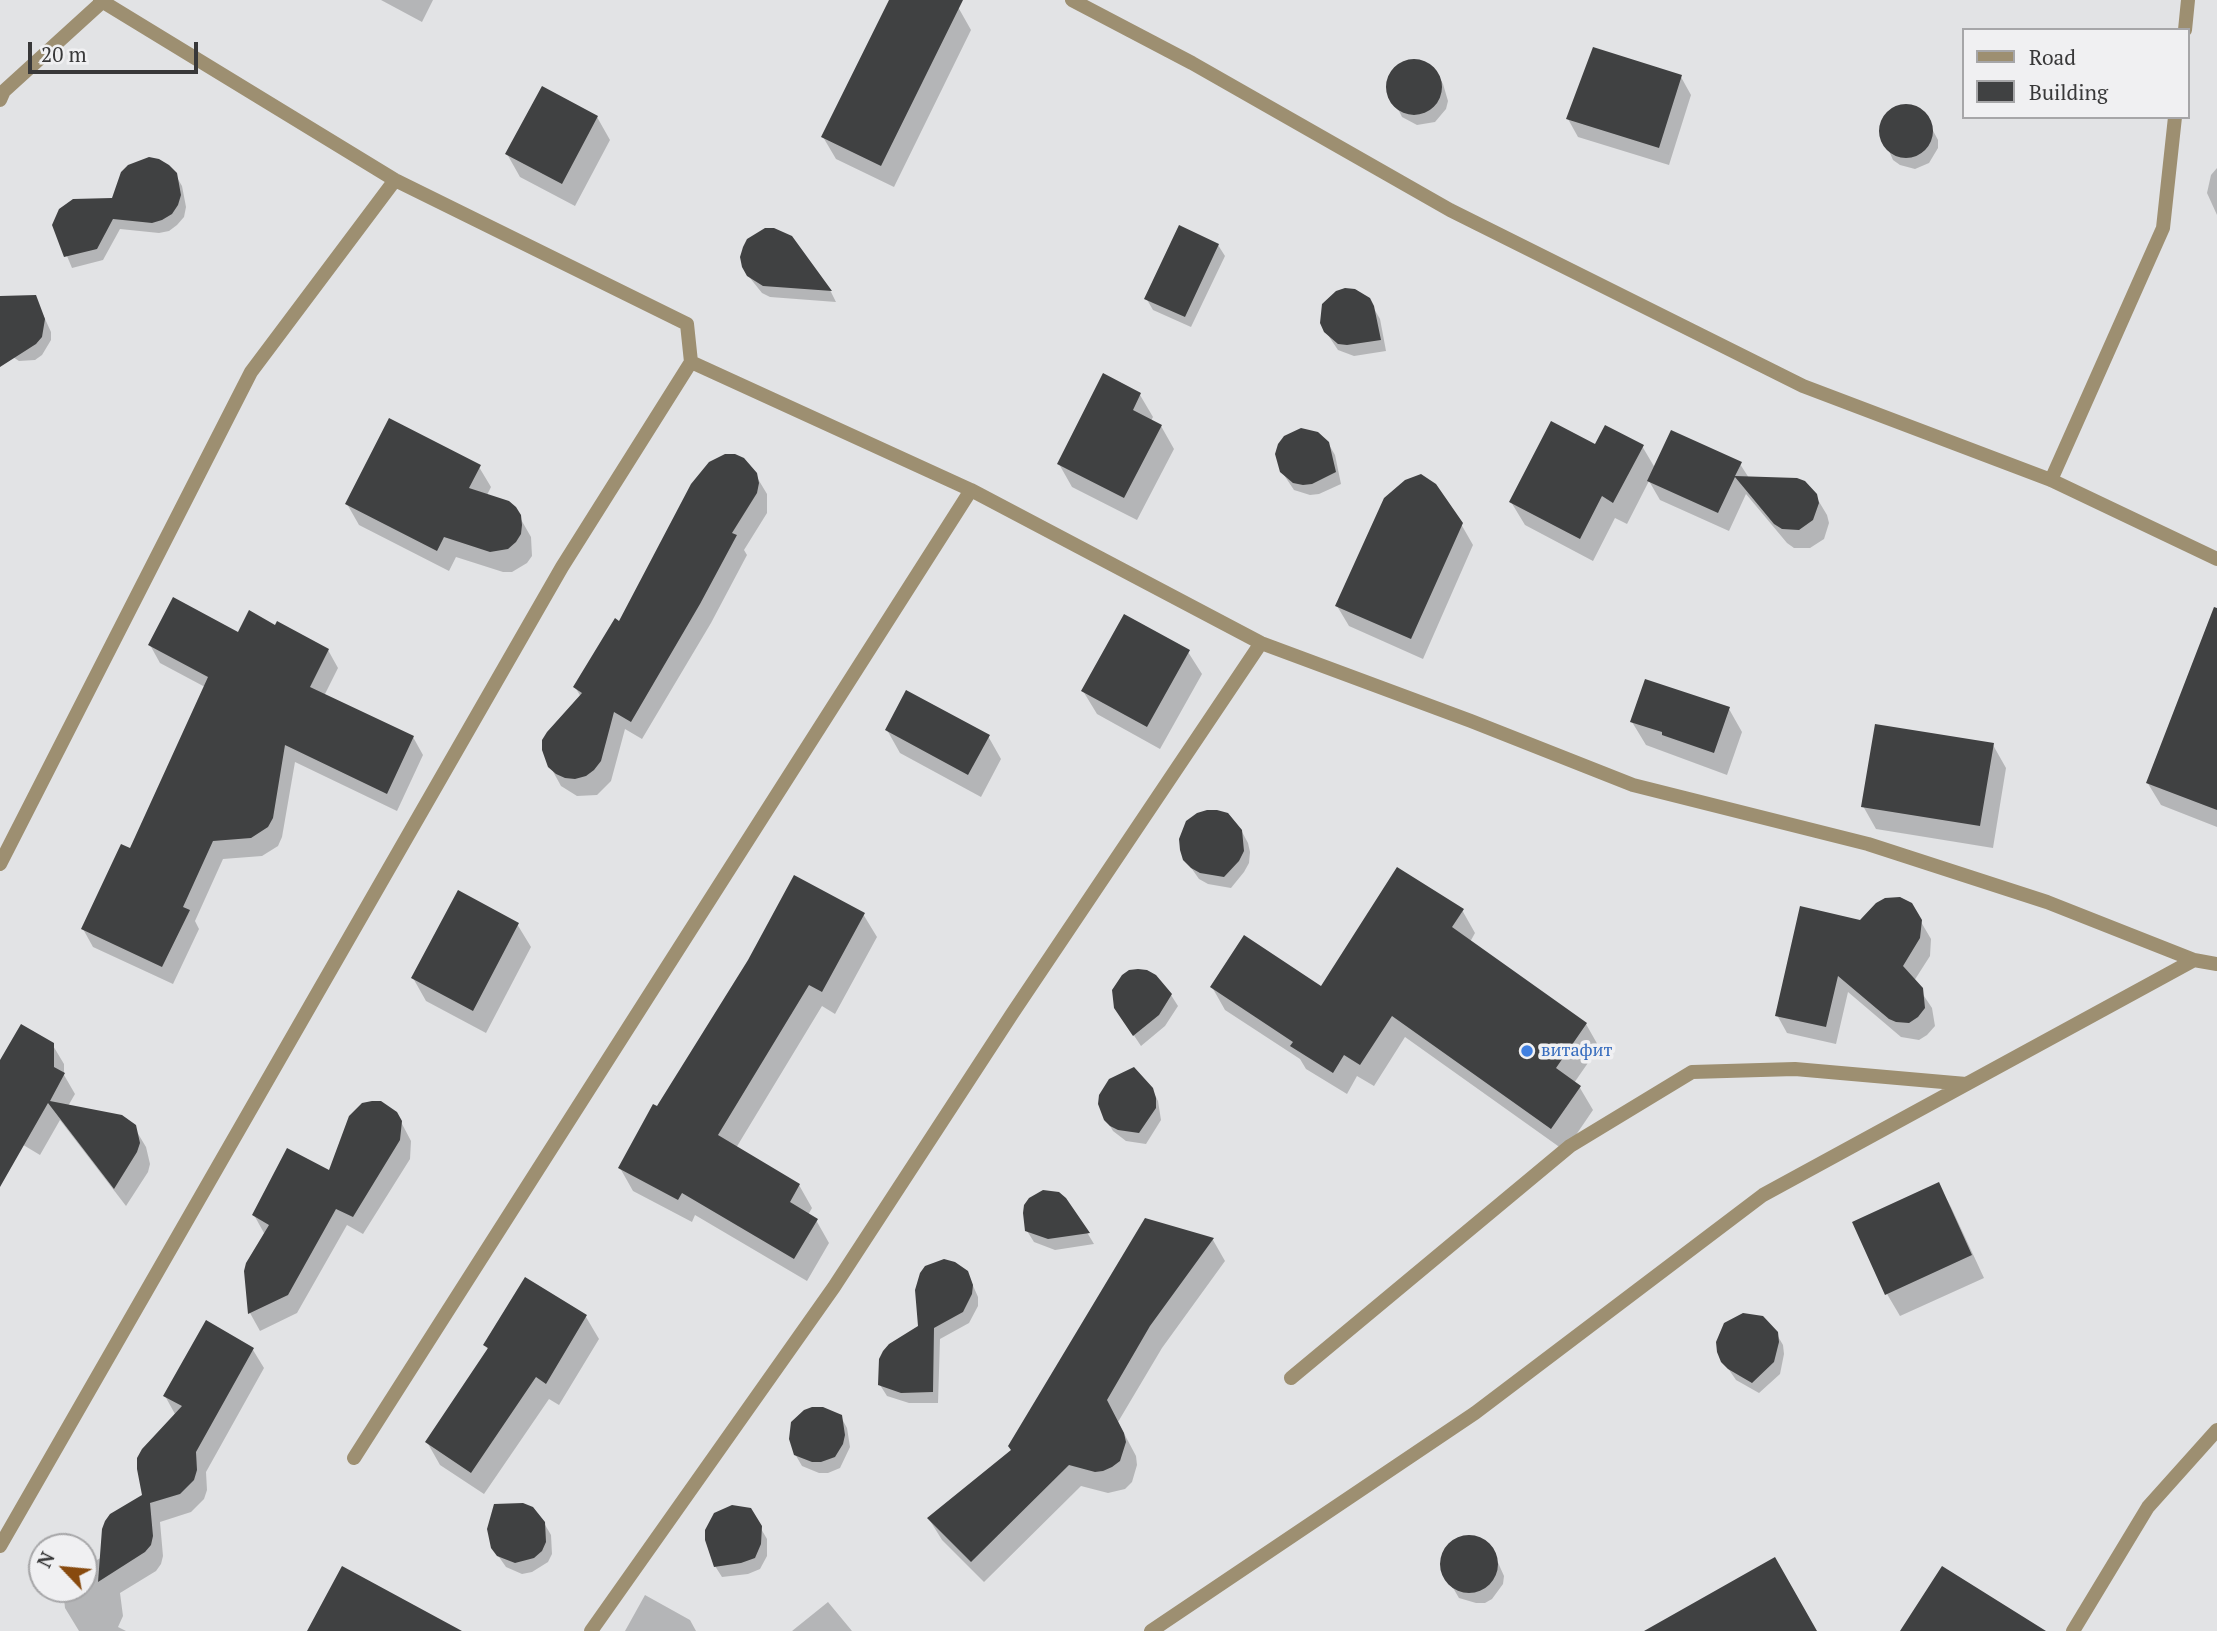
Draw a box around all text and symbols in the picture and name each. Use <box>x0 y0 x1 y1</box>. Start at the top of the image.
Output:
scale bar <box>32 28 201 72</box>
legend <box>1962 28 2189 119</box>
text: 20 m <box>41 40 87 68</box>
text: Road <box>2029 43 2076 71</box>
text: Building <box>2029 78 2108 106</box>
place label: витафит <box>1541 1040 1612 1062</box>
marker: витафит <box>1519 1043 1535 1059</box>
north arrow <box>28 1533 98 1603</box>
text: N <box>31 1547 60 1571</box>

